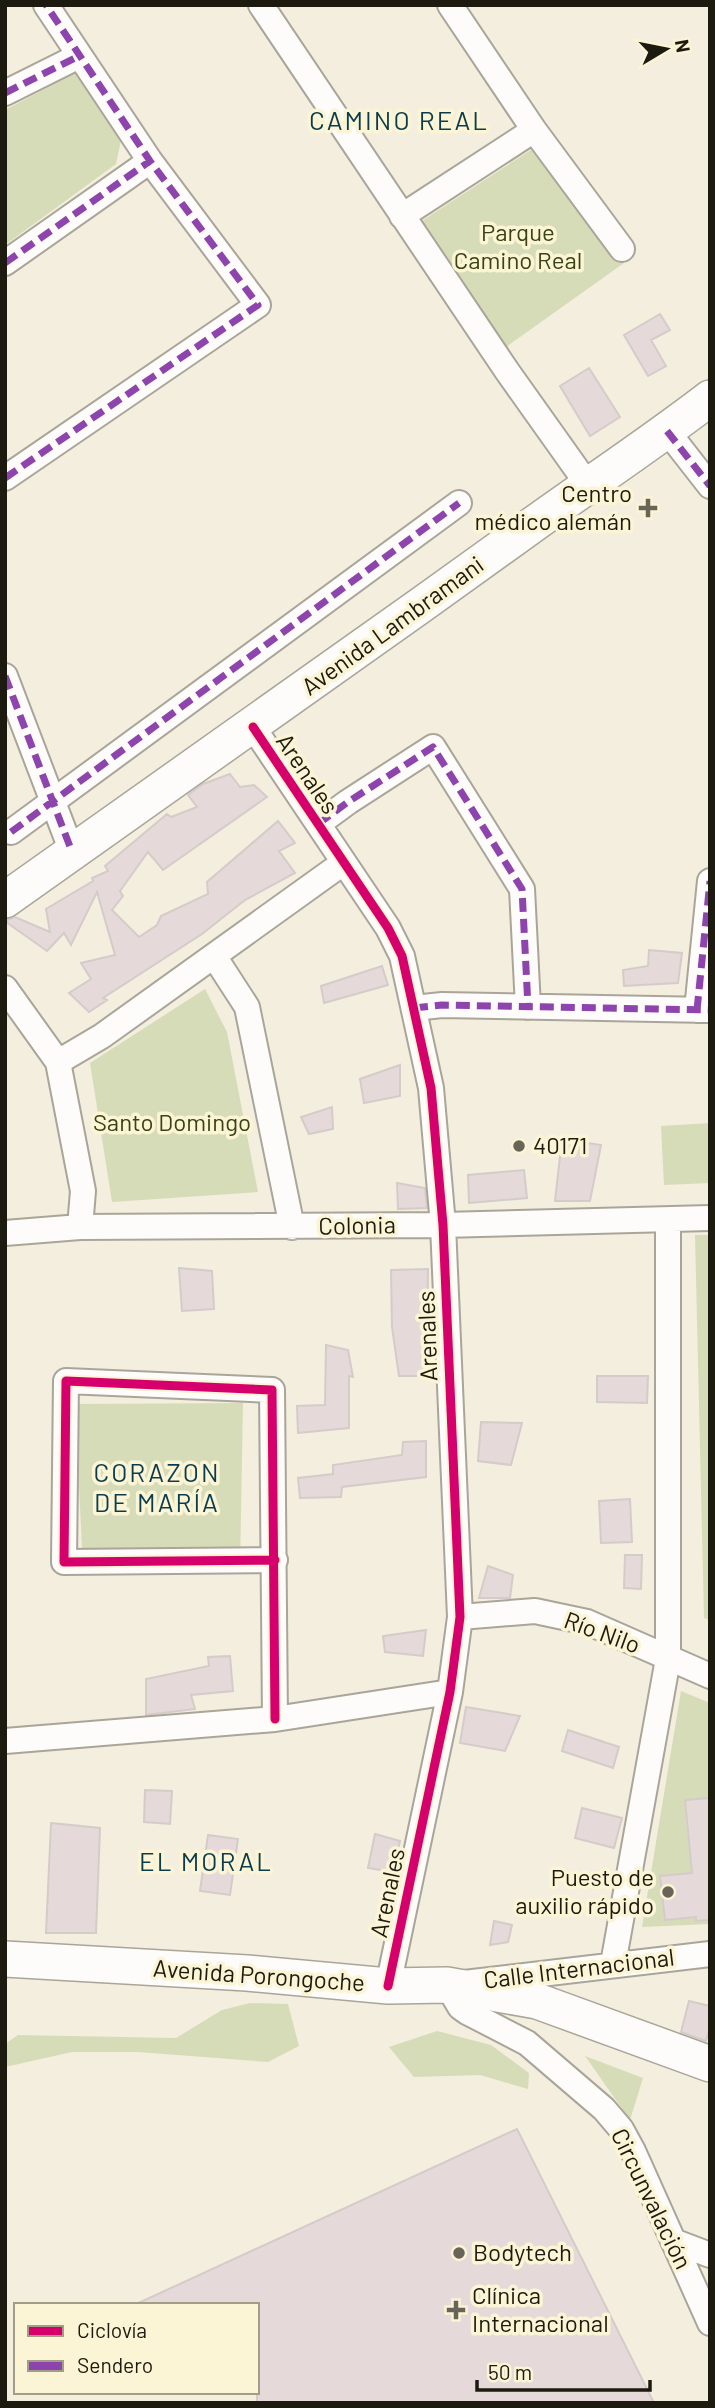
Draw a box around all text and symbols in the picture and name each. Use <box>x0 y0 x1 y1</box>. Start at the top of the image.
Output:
north arrow <box>631 14 701 84</box>
text: N <box>671 38 696 54</box>
district label: CAMINO REAL <box>309 104 489 135</box>
park label: Parque Camino Real <box>454 217 582 274</box>
place label: Centro médico alemán <box>474 478 632 535</box>
marker: Centro médico alemán <box>638 498 658 518</box>
street label: Avenida Lambramani <box>295 549 489 701</box>
street label: Arenales <box>271 727 346 819</box>
park label: Santo Domingo <box>93 1107 251 1136</box>
place label: 40171 <box>533 1130 587 1159</box>
marker: 40171 <box>511 1138 527 1154</box>
street label: Colonia <box>318 1209 396 1240</box>
street label: Arenales <box>410 1290 443 1382</box>
district label: CORAZON DE MARÍA <box>93 1456 221 1517</box>
street label: Río Nilo <box>561 1605 644 1659</box>
district label: EL MORAL <box>139 1845 273 1876</box>
street label: Arenales <box>363 1845 410 1940</box>
place label: Puesto de auxilio rápido <box>515 1862 654 1919</box>
marker: Puesto de auxilio rápido <box>660 1884 676 1900</box>
street label: Calle Internacional <box>482 1941 676 1994</box>
street label: Avenida Porongoche <box>152 1953 366 1996</box>
street label: Circunvalación <box>606 2123 699 2273</box>
place label: Bodytech <box>473 2237 572 2266</box>
marker: Bodytech <box>451 2245 467 2261</box>
place label: Clínica Internacional <box>472 2280 609 2337</box>
marker: Clínica Internacional <box>446 2300 466 2320</box>
legend <box>14 2303 259 2394</box>
text: Ciclovía <box>77 2317 147 2342</box>
scale bar <box>477 2348 650 2392</box>
text: Sendero <box>77 2352 153 2377</box>
text: 50 m <box>488 2359 532 2384</box>

